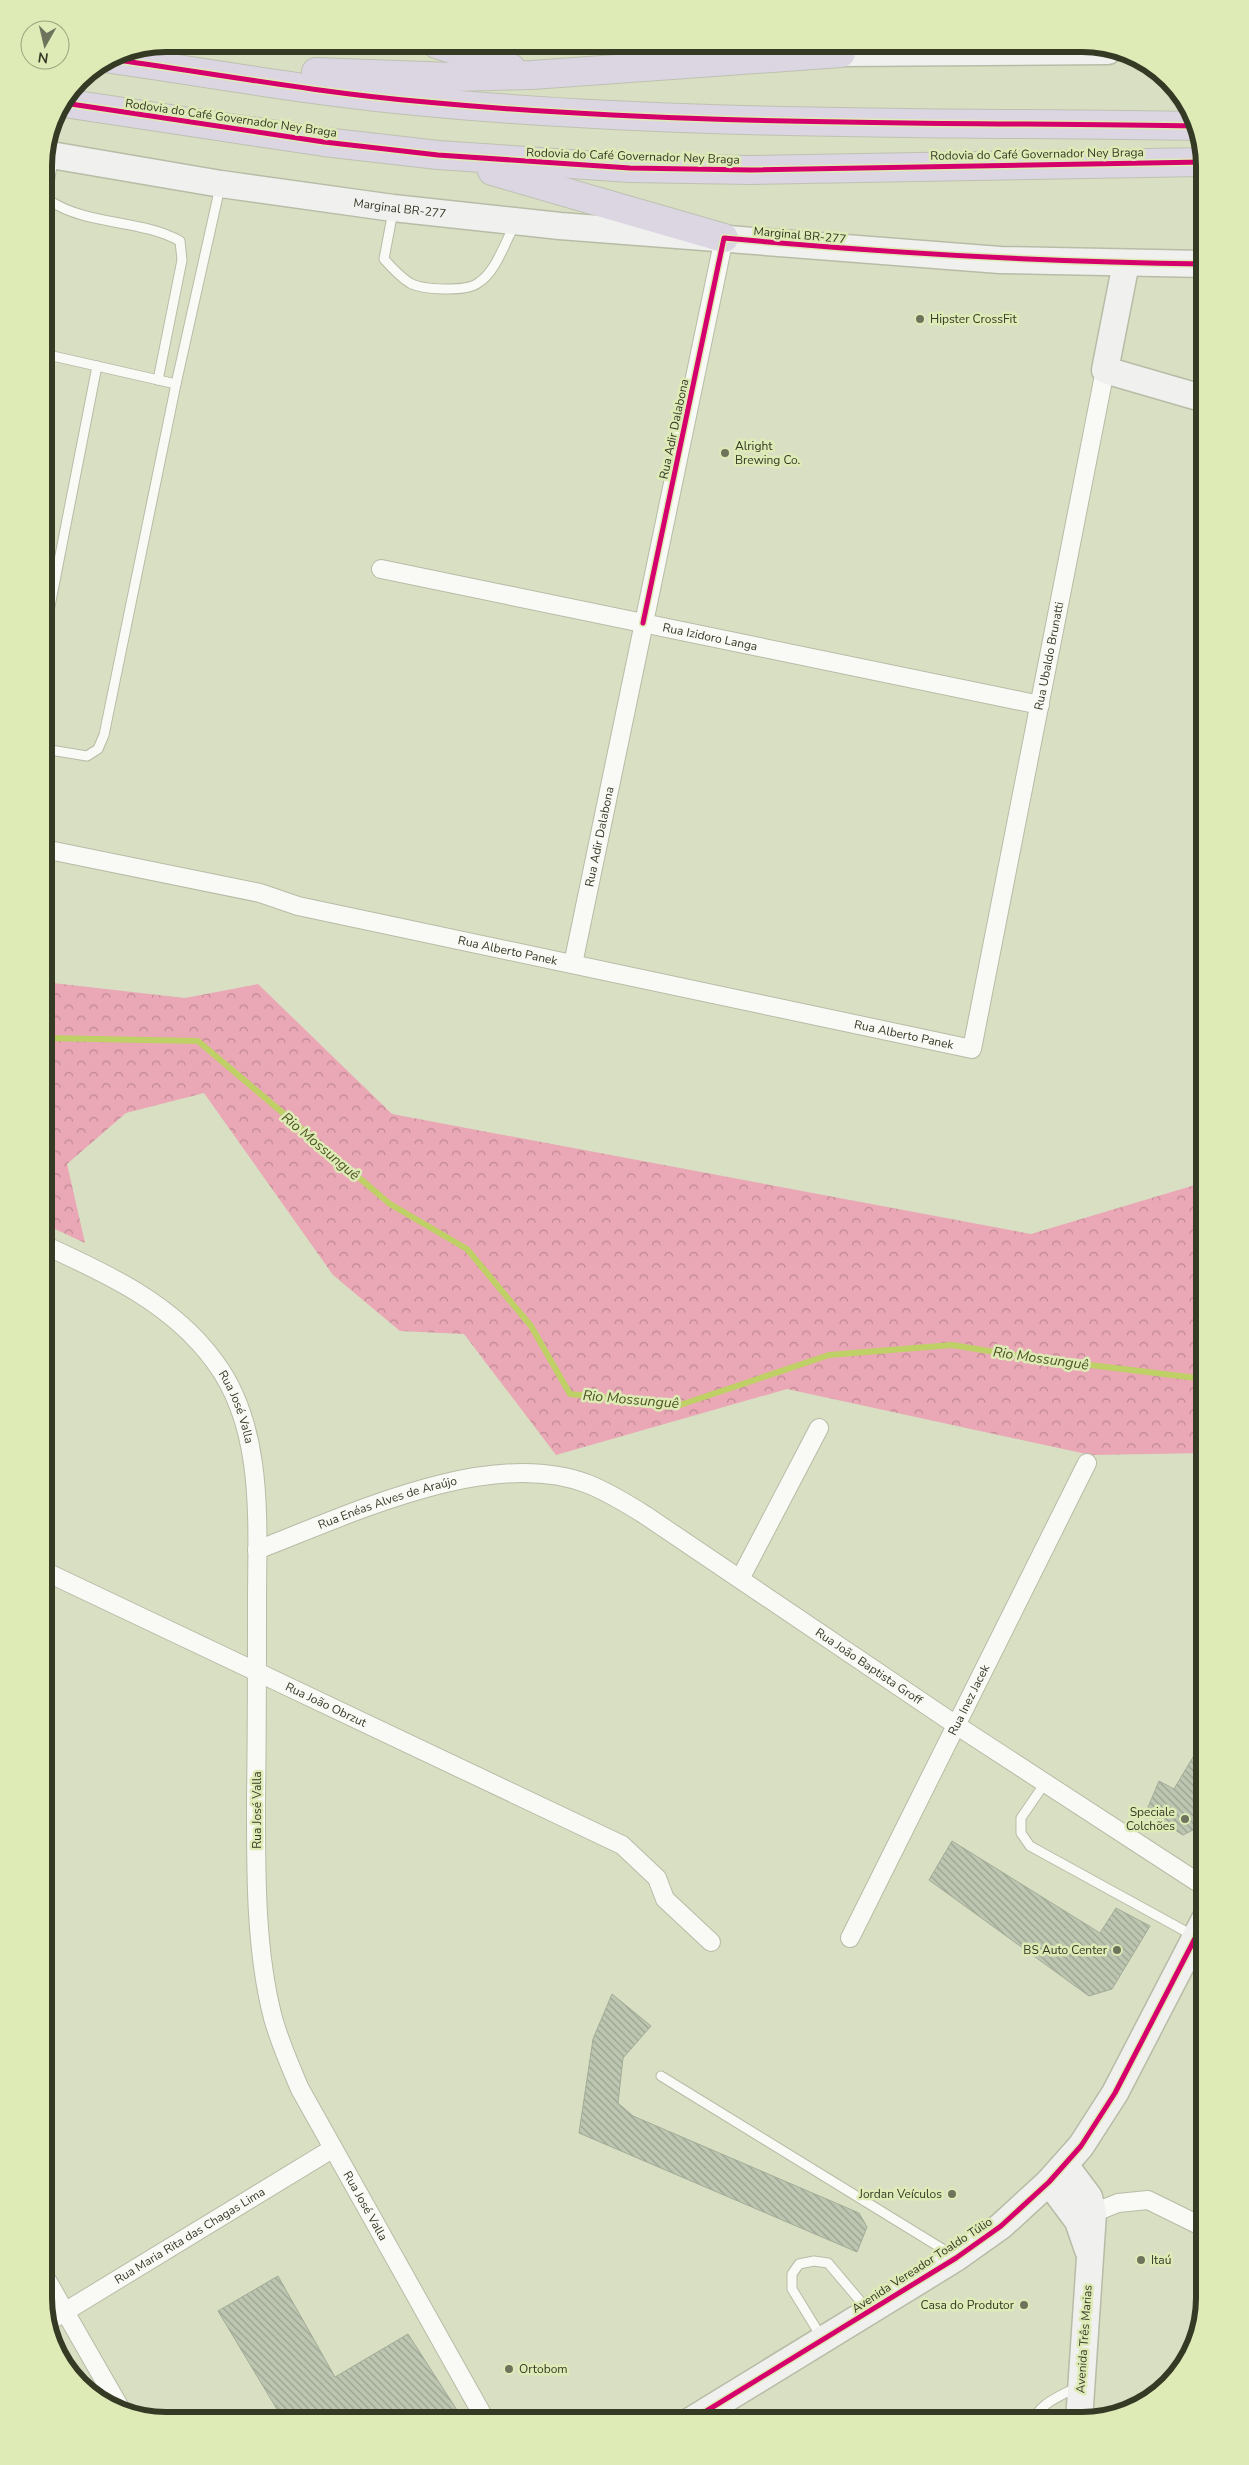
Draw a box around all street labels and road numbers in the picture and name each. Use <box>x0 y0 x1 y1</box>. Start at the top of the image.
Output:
street label: Rodovia do Café Governador Ney Braga <box>124 95 338 141</box>
street label: Rodovia do Café Governador Ney Braga <box>526 144 740 168</box>
street label: Rodovia do Café Governador Ney Braga <box>930 144 1144 164</box>
street label: Marginal BR-277 <box>352 195 447 222</box>
street label: Marginal BR-277 <box>753 223 847 247</box>
street label: Rua Adir Dalabona <box>656 377 692 481</box>
street label: Rua Ubaldo Brunatti <box>1031 601 1067 712</box>
street label: Rua Izidoro Langa <box>661 619 759 655</box>
street label: Rua Adir Dalabona <box>581 785 618 888</box>
street label: Rua Alberto Panek <box>456 932 560 969</box>
street label: Rua Alberto Panek <box>853 1016 956 1053</box>
street label: Rua José Valla <box>215 1367 257 1445</box>
street label: Rua Enéas Alves de Araújo <box>316 1473 459 1533</box>
street label: Rua João Baptista Groff <box>812 1624 927 1709</box>
street label: Rua Inez Jacek <box>944 1661 994 1738</box>
street label: Rua João Obrzut <box>283 1679 370 1731</box>
street label: Rua José Valla <box>249 1771 265 1849</box>
street label: Rua José Valla <box>339 2168 391 2243</box>
street label: Rua Maria Rita das Chagas Lima <box>111 2184 268 2288</box>
street label: Avenida Vereador Toaldo Túlio <box>849 2213 996 2317</box>
street label: Avenida Três Marias <box>1072 2284 1096 2394</box>

